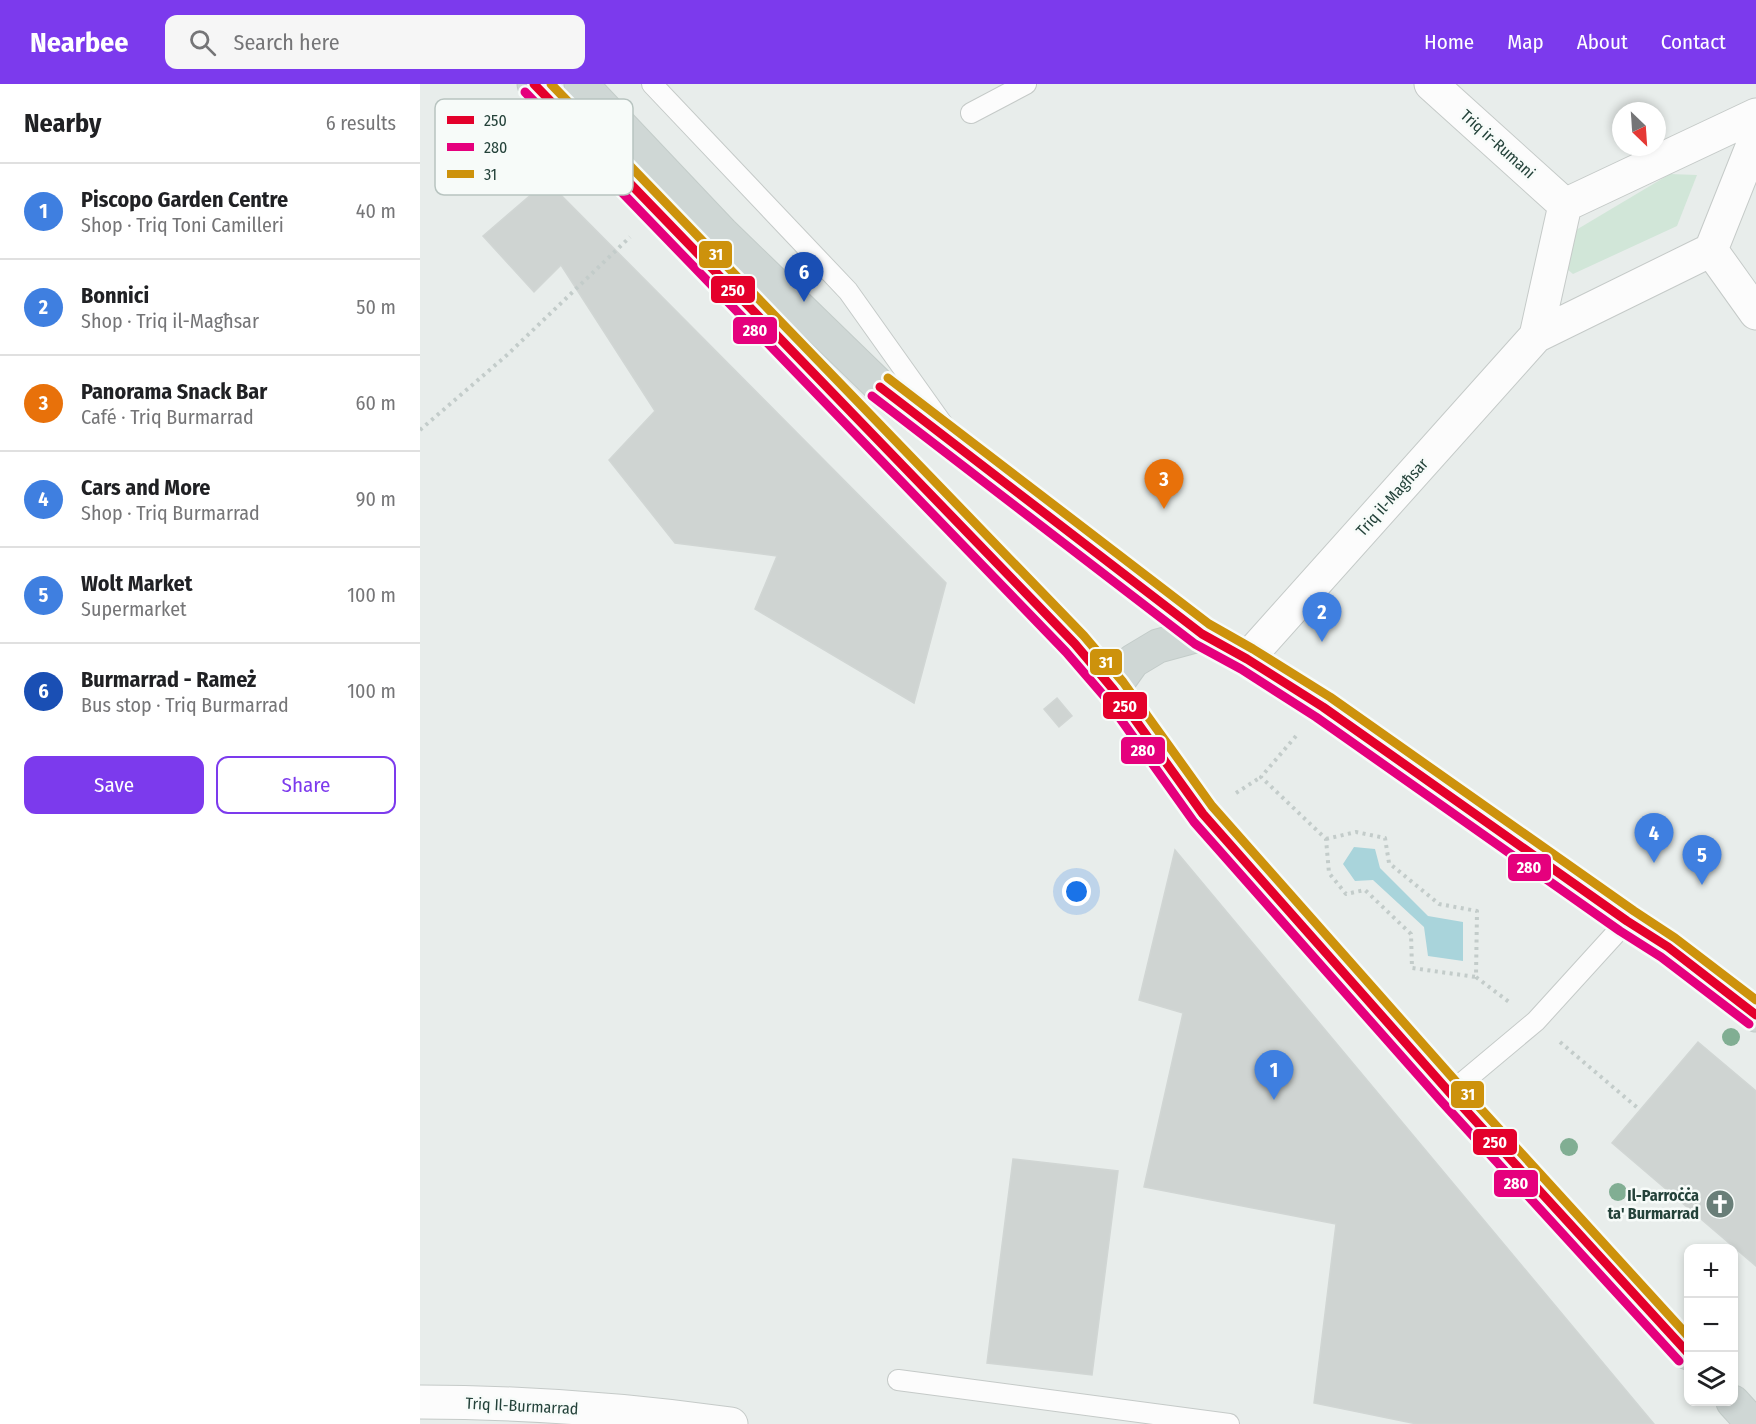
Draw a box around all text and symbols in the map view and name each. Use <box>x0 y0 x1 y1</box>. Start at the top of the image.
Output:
search box <box>165 15 585 69</box>
text: Nearbee <box>30 26 129 59</box>
icon: search <box>186 26 219 59</box>
text: Search here <box>234 29 340 56</box>
text: Home <box>1424 29 1474 55</box>
text: Map <box>1507 29 1544 55</box>
text: About <box>1577 29 1628 55</box>
text: Contact <box>1661 29 1726 55</box>
legend <box>435 99 633 195</box>
north arrow <box>1612 102 1666 156</box>
street label: Triq ir-Rumani <box>1457 106 1539 182</box>
text: Nearby <box>24 108 101 139</box>
text: 6 results <box>326 111 396 135</box>
text: 250 <box>484 111 507 130</box>
text: 280 <box>484 138 507 157</box>
text: 31 <box>484 165 497 184</box>
text: Piscopo Garden Centre <box>81 186 288 213</box>
text: 1 <box>39 199 48 223</box>
text: 40 m <box>356 199 396 223</box>
text: Shop · Triq Toni Camilleri <box>81 213 284 237</box>
line badge: 31 <box>698 240 733 269</box>
text: 31 <box>708 245 723 264</box>
pin: 6 <box>784 252 824 302</box>
line badge: 250 <box>710 275 756 304</box>
text: 250 <box>720 281 745 300</box>
text: Bonnici <box>81 282 149 309</box>
text: 2 <box>39 295 48 319</box>
text: 50 m <box>356 295 396 319</box>
text: Shop · Triq il-Magħsar <box>81 309 259 333</box>
line badge: 280 <box>732 316 778 345</box>
text: 280 <box>742 321 768 340</box>
text: Panorama Snack Bar <box>81 378 267 405</box>
text: 3 <box>39 391 48 415</box>
text: 60 m <box>356 391 396 415</box>
text: Café · Triq Burmarrad <box>81 405 254 429</box>
street label: Triq il-Magħsar <box>1352 454 1432 540</box>
pin: 3 <box>1144 460 1184 509</box>
text: Cars and More <box>81 474 211 501</box>
text: 4 <box>38 487 49 511</box>
text: 90 m <box>356 487 396 511</box>
text: Shop · Triq Burmarrad <box>81 501 260 525</box>
text: Wolt Market <box>81 570 192 597</box>
text: 5 <box>39 583 48 607</box>
text: 100 m <box>347 583 396 607</box>
pin: 2 <box>1302 592 1342 642</box>
text: Supermarket <box>81 597 187 621</box>
line badge: 31 <box>1089 648 1123 676</box>
text: 31 <box>1098 653 1113 672</box>
text: Burmarrad - Rameż <box>81 666 256 693</box>
text: 6 <box>38 679 49 703</box>
text: 100 m <box>347 679 396 703</box>
line badge: 250 <box>1102 691 1148 720</box>
text: Bus stop · Triq Burmarrad <box>81 693 289 717</box>
text: 250 <box>1112 697 1137 716</box>
line badge: 280 <box>1120 736 1166 765</box>
text: 280 <box>1130 741 1156 760</box>
button: Save <box>24 756 204 814</box>
button: Share <box>216 756 396 814</box>
pin: 4 <box>1634 814 1674 863</box>
pin: 5 <box>1682 836 1722 885</box>
line badge: 280 <box>1507 853 1552 882</box>
text: 280 <box>1516 858 1542 877</box>
your location <box>1062 877 1091 906</box>
pin: 1 <box>1254 1050 1294 1100</box>
line badge: 31 <box>1450 1080 1485 1109</box>
text: 31 <box>1460 1085 1475 1104</box>
line badge: 250 <box>1472 1128 1518 1156</box>
text: 250 <box>1482 1133 1507 1152</box>
line badge: 280 <box>1493 1169 1539 1198</box>
text: 280 <box>1503 1174 1529 1193</box>
place label: Il-Parroċċa ta' Burmarrad <box>1608 1186 1699 1223</box>
church icon: Il-Parroċċa ta' Burmarrad <box>1704 1188 1736 1220</box>
map controls <box>1684 1244 1738 1406</box>
button: + <box>1684 1244 1738 1298</box>
button: − <box>1684 1298 1738 1352</box>
button: layers <box>1684 1352 1738 1406</box>
street label: Triq Il-Burmarrad <box>465 1394 579 1418</box>

